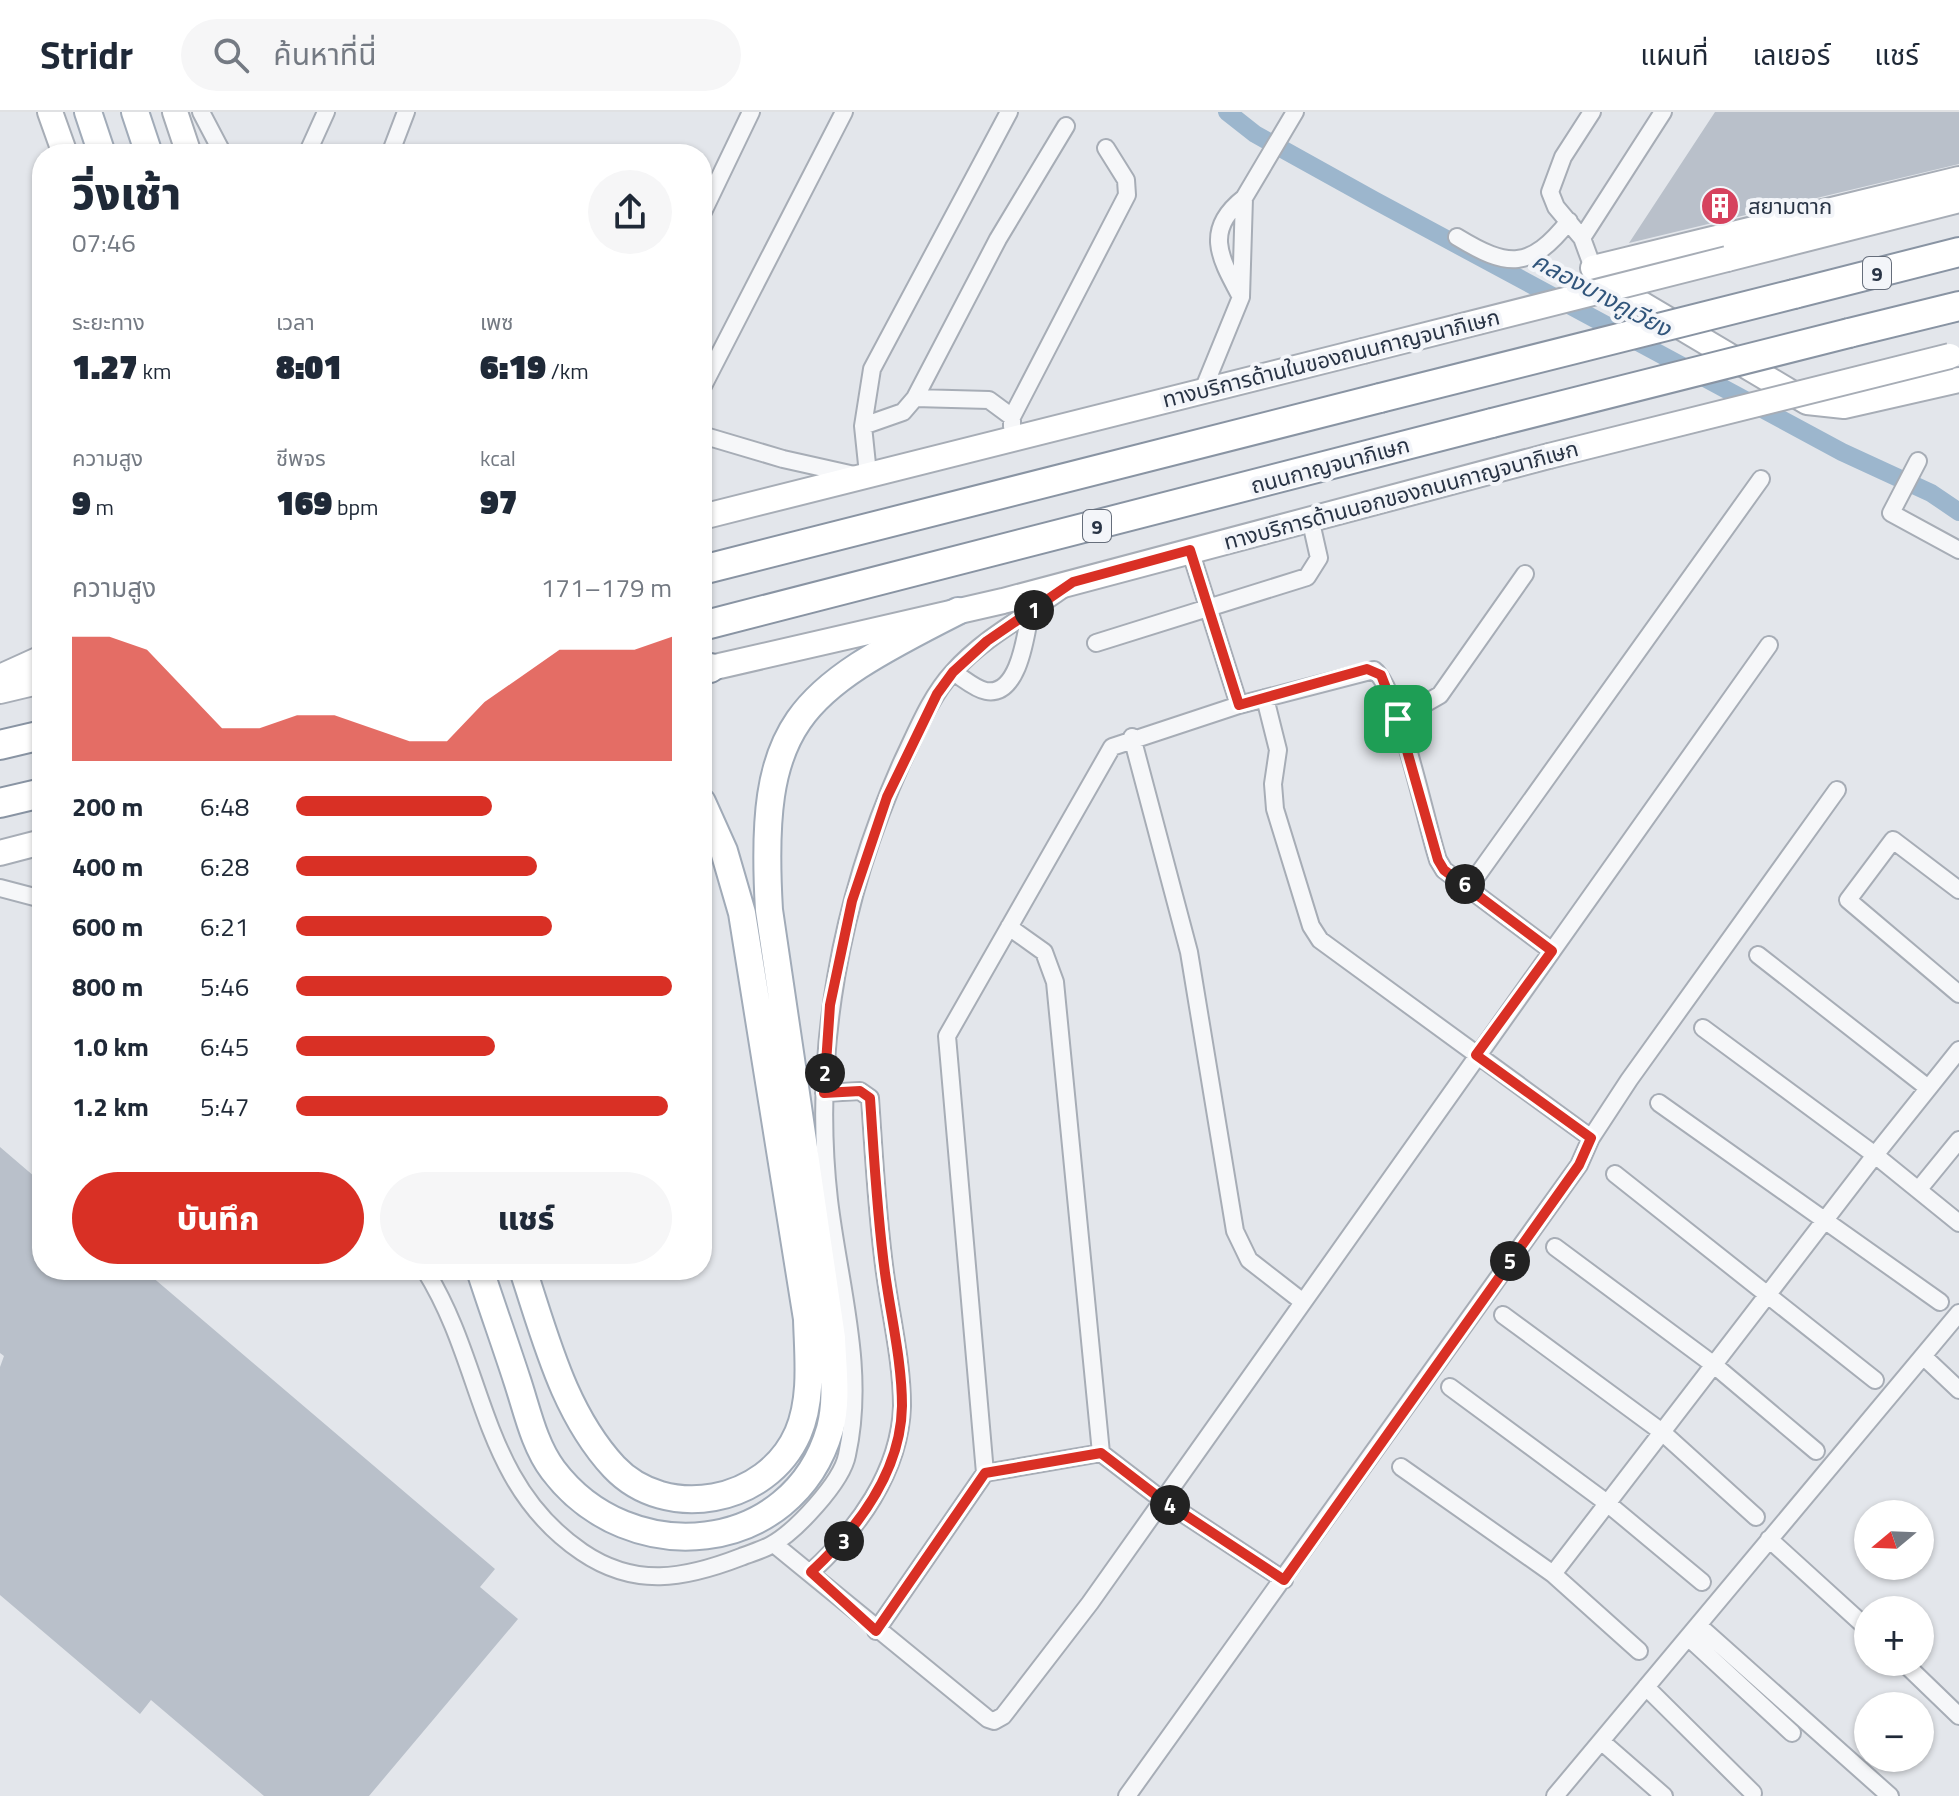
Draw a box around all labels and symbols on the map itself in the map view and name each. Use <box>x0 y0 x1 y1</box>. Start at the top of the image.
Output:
building icon: สยามตาก <box>1699 185 1741 227</box>
place label: สยามตาก <box>1748 189 1832 223</box>
water label: คลองบางคูเวียง <box>1526 242 1679 346</box>
road number: 9 <box>1863 257 1891 289</box>
street label: ทางบริการด้านในของถนนกาญจนาภิเษก <box>1159 300 1503 416</box>
street label: ถนนกาญจนาภิเษก <box>1247 427 1413 503</box>
street label: ทางบริการด้านนอกของถนนกาญจนาภิเษก <box>1220 431 1582 559</box>
road number: 9 <box>1083 510 1111 542</box>
pin: 1 <box>1014 590 1054 630</box>
pin <box>1364 685 1432 753</box>
pin: 6 <box>1445 864 1485 904</box>
pin: 2 <box>805 1053 845 1093</box>
pin: 5 <box>1490 1241 1530 1281</box>
pin: 4 <box>1150 1485 1190 1525</box>
north arrow <box>1854 1500 1934 1580</box>
pin: 3 <box>824 1521 864 1561</box>

